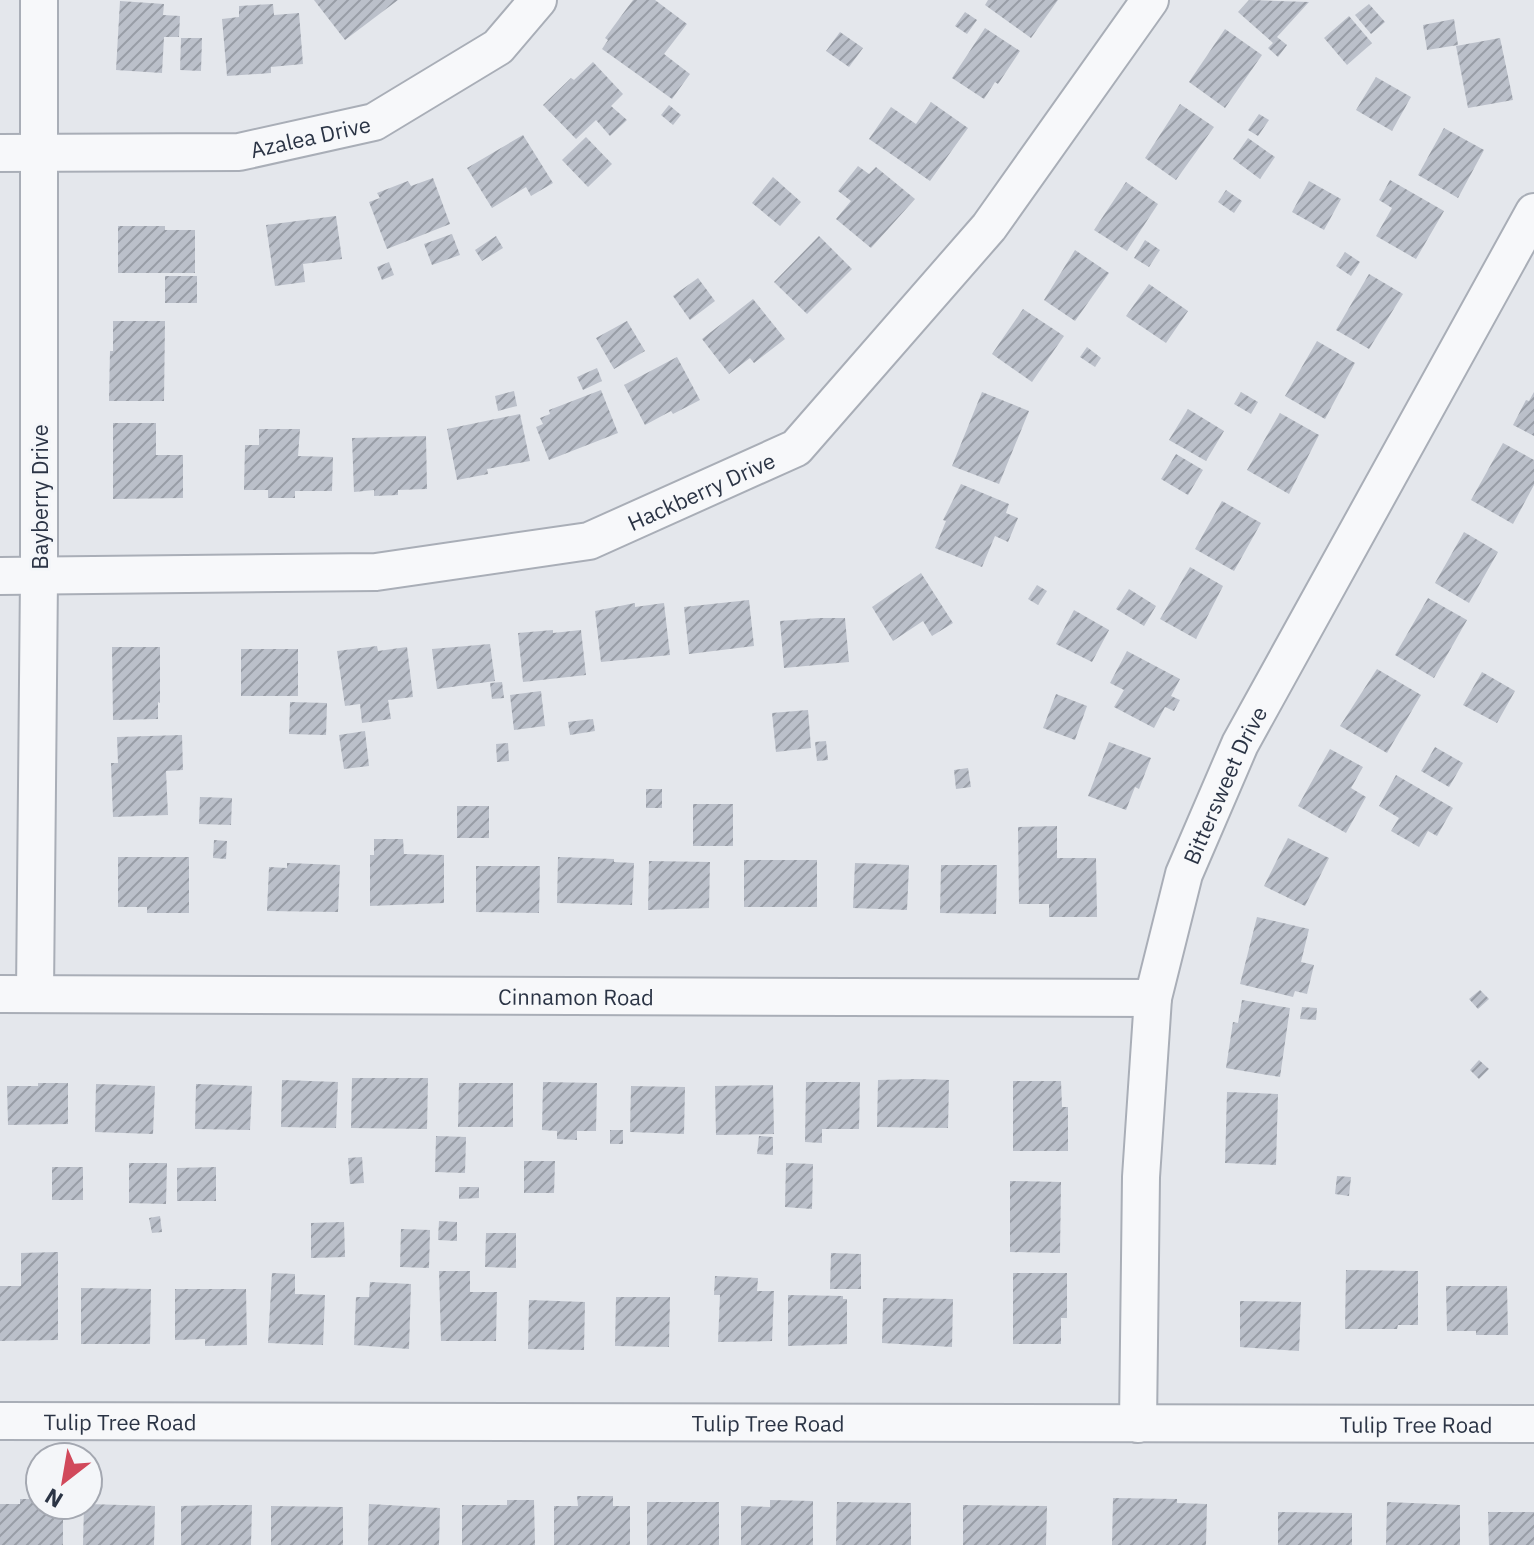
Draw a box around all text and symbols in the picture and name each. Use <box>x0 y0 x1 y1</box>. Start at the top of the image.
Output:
street label: Azalea Drive <box>247 109 373 164</box>
street label: Bayberry Drive <box>25 424 54 570</box>
street label: Hackberry Drive <box>623 445 779 536</box>
street label: Bittersweet Drive <box>1176 701 1273 868</box>
street label: Cinnamon Road <box>498 981 654 1011</box>
street label: Tulip Tree Road <box>43 1407 197 1436</box>
street label: Tulip Tree Road <box>691 1408 845 1437</box>
street label: Tulip Tree Road <box>1339 1409 1493 1438</box>
north arrow <box>24 1441 104 1521</box>
text: N <box>39 1482 68 1515</box>

